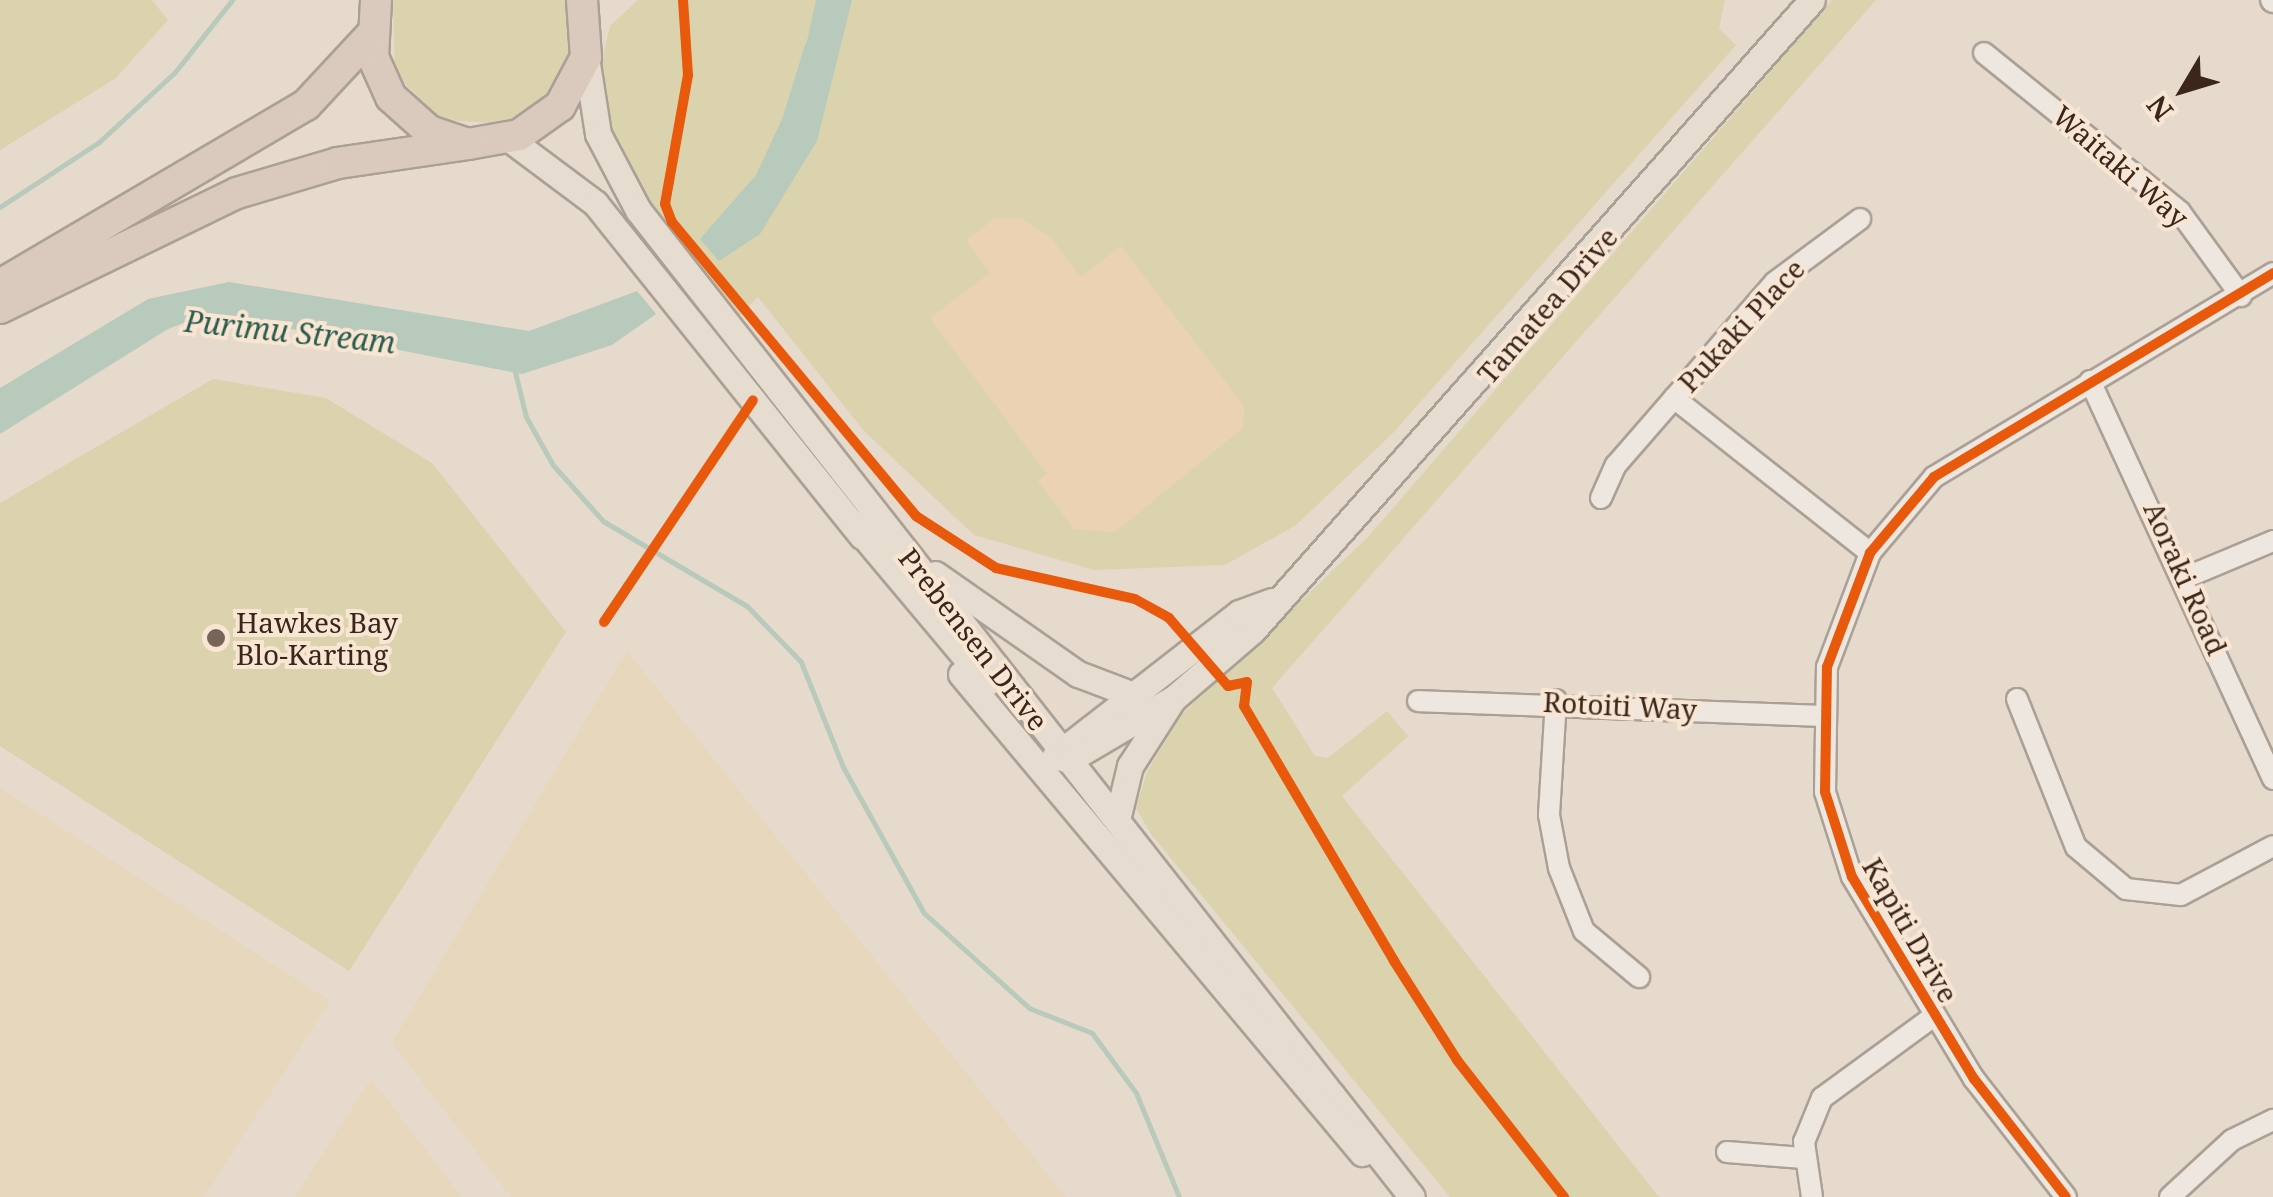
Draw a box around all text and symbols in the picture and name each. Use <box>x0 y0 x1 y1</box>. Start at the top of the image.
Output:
north arrow <box>2133 40 2233 140</box>
text: N <box>2138 88 2181 129</box>
street label: Waitaki Way <box>2046 98 2196 234</box>
street label: Tamatea Drive <box>1470 220 1624 390</box>
street label: Pukaki Place <box>1671 252 1811 398</box>
water label: Purimu Stream <box>183 303 397 361</box>
street label: Aoraki Road <box>2137 496 2235 660</box>
street label: Prebensen Drive <box>892 541 1056 737</box>
place label: Hawkes Bay Blo-Karting <box>236 605 398 671</box>
marker: Hawkes Bay Blo-Karting <box>205 627 227 649</box>
street label: Rotoiti Way <box>1542 684 1698 726</box>
street label: Kapiti Drive <box>1856 852 1966 1008</box>

